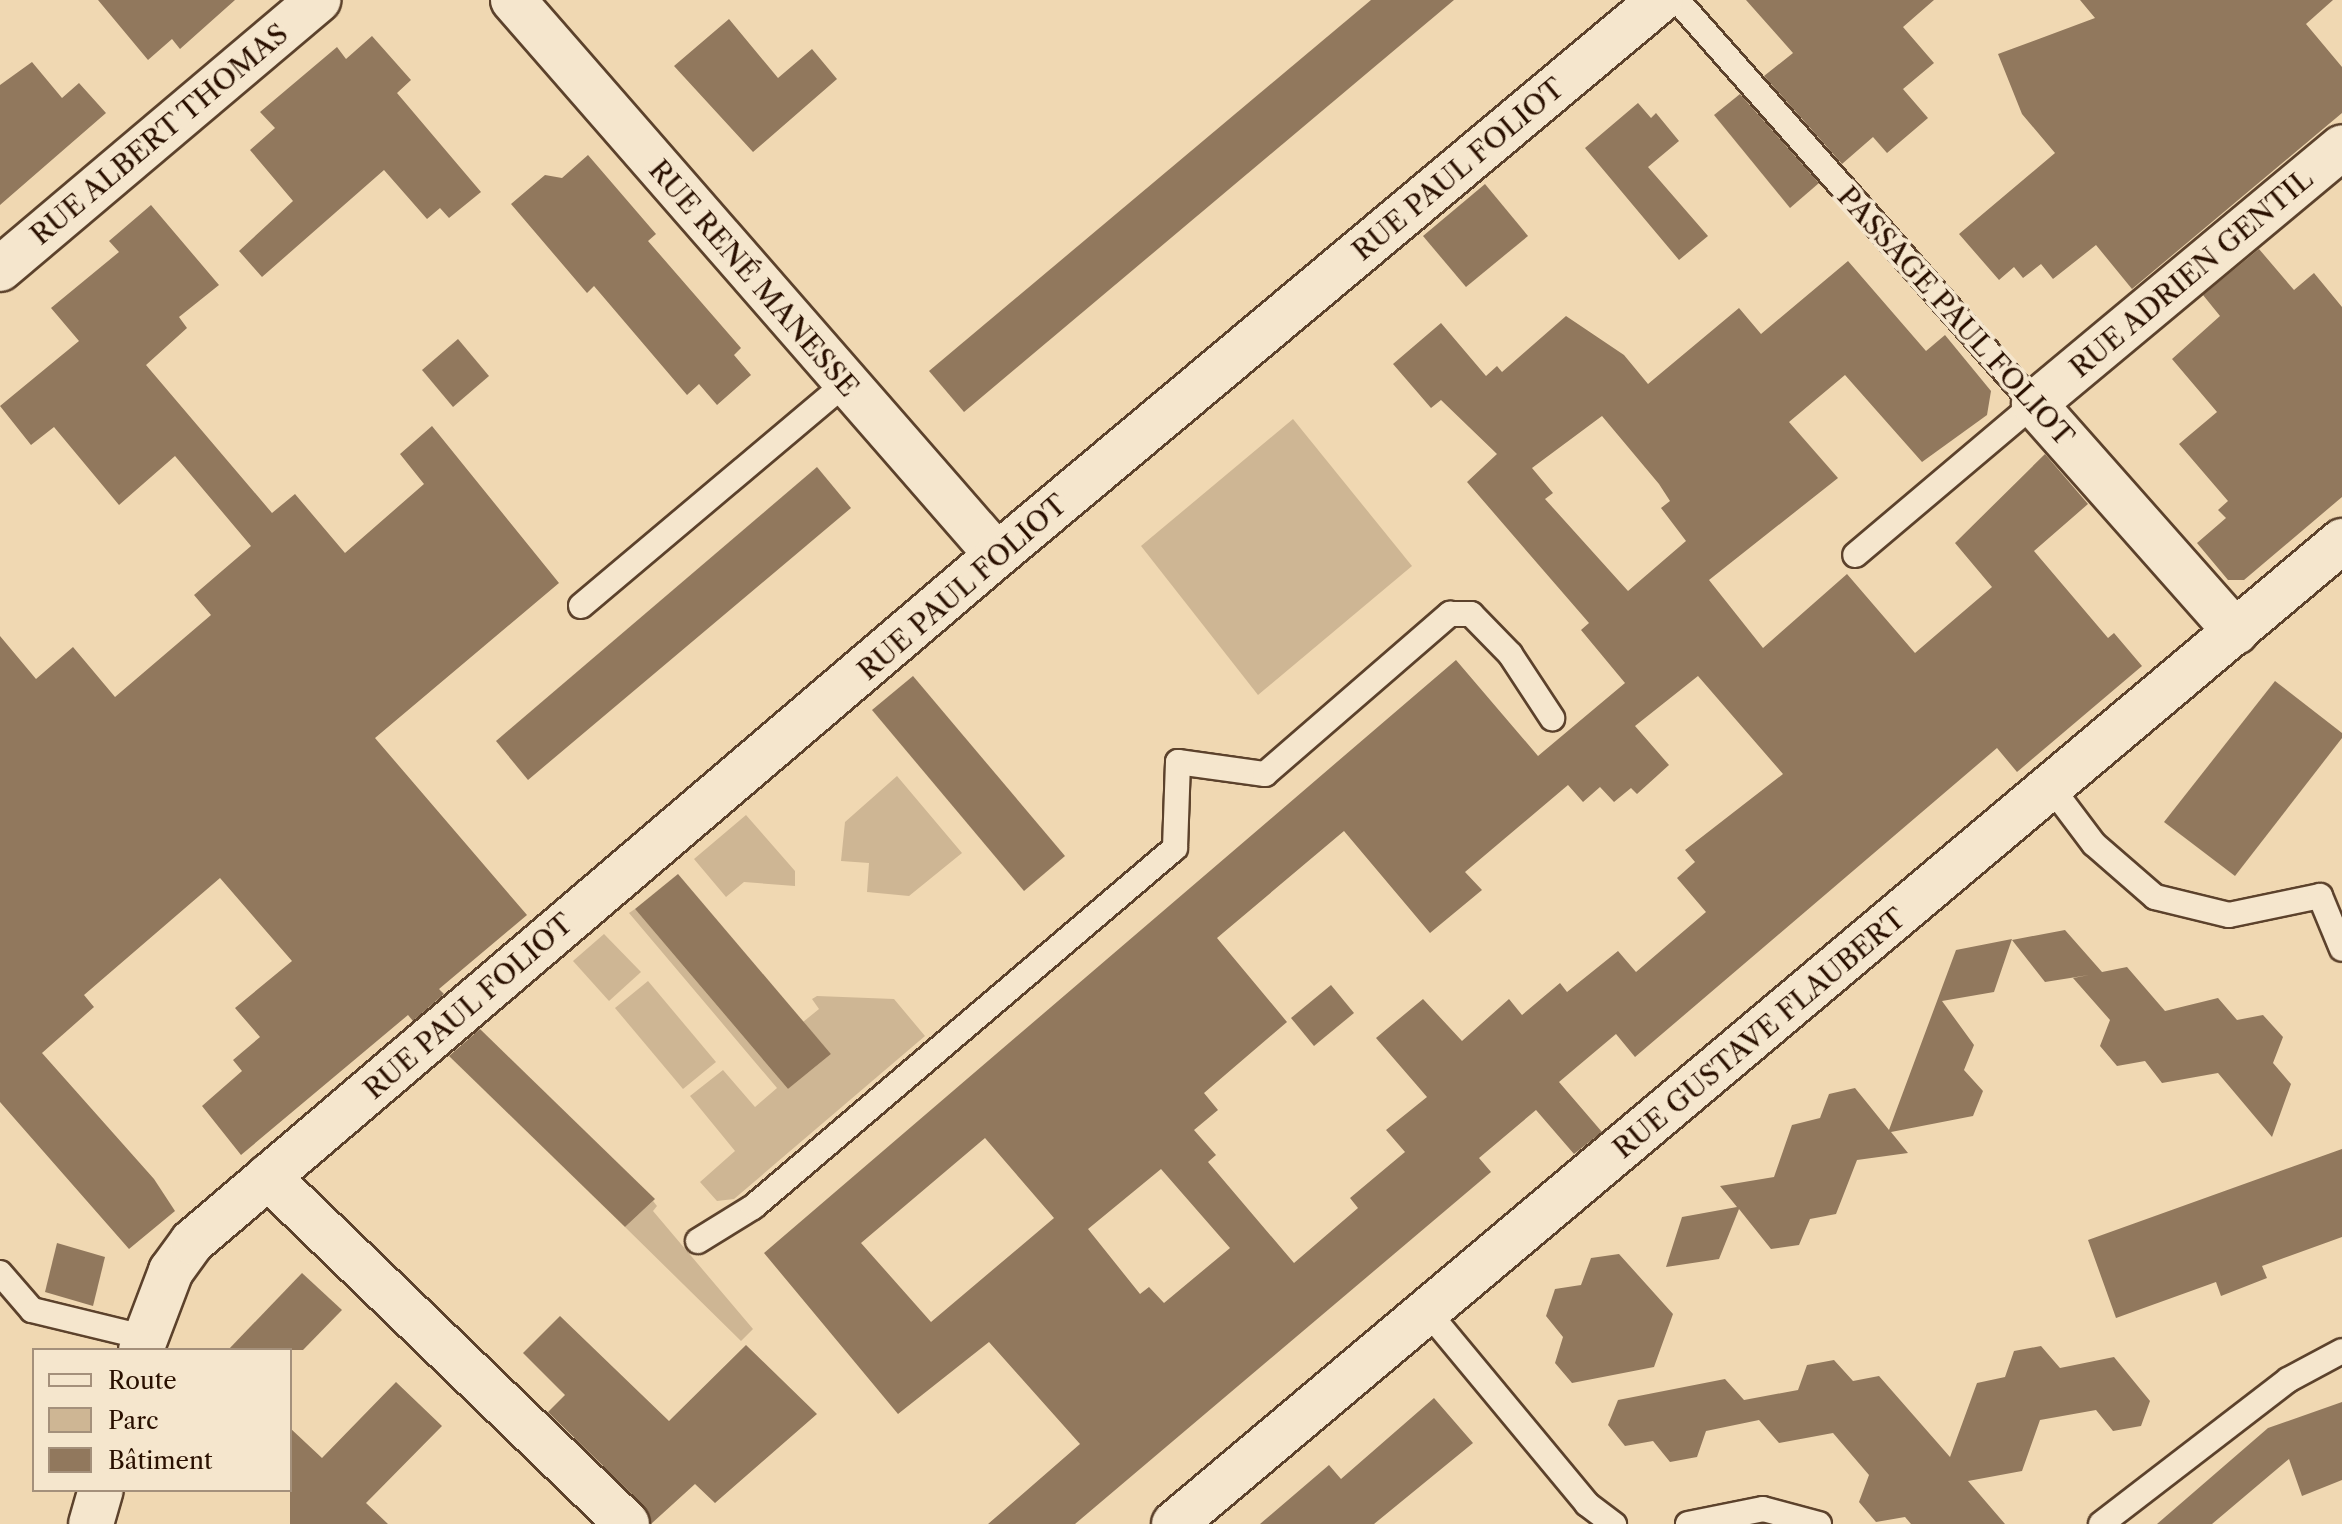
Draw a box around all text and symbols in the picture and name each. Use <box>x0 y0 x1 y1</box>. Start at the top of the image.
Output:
street label: RUE ALBERT THOMAS <box>23 16 295 252</box>
street label: RUE PAUL FOLIOT <box>1345 70 1571 268</box>
street label: RUE RENÉ MANESSE <box>642 153 866 403</box>
street label: RUE ADRIEN GENTIL <box>2062 161 2320 385</box>
street label: PASSAGE PAUL FOLIOT <box>1830 179 2082 453</box>
street label: RUE PAUL FOLIOT <box>850 487 1074 687</box>
street label: RUE GUSTAVE FLAUBERT <box>1606 901 1912 1165</box>
street label: RUE PAUL FOLIOT <box>356 906 580 1106</box>
legend <box>32 1348 292 1492</box>
text: Route <box>108 1366 177 1395</box>
text: Parc <box>108 1406 159 1435</box>
text: Bâtiment <box>108 1446 213 1475</box>

